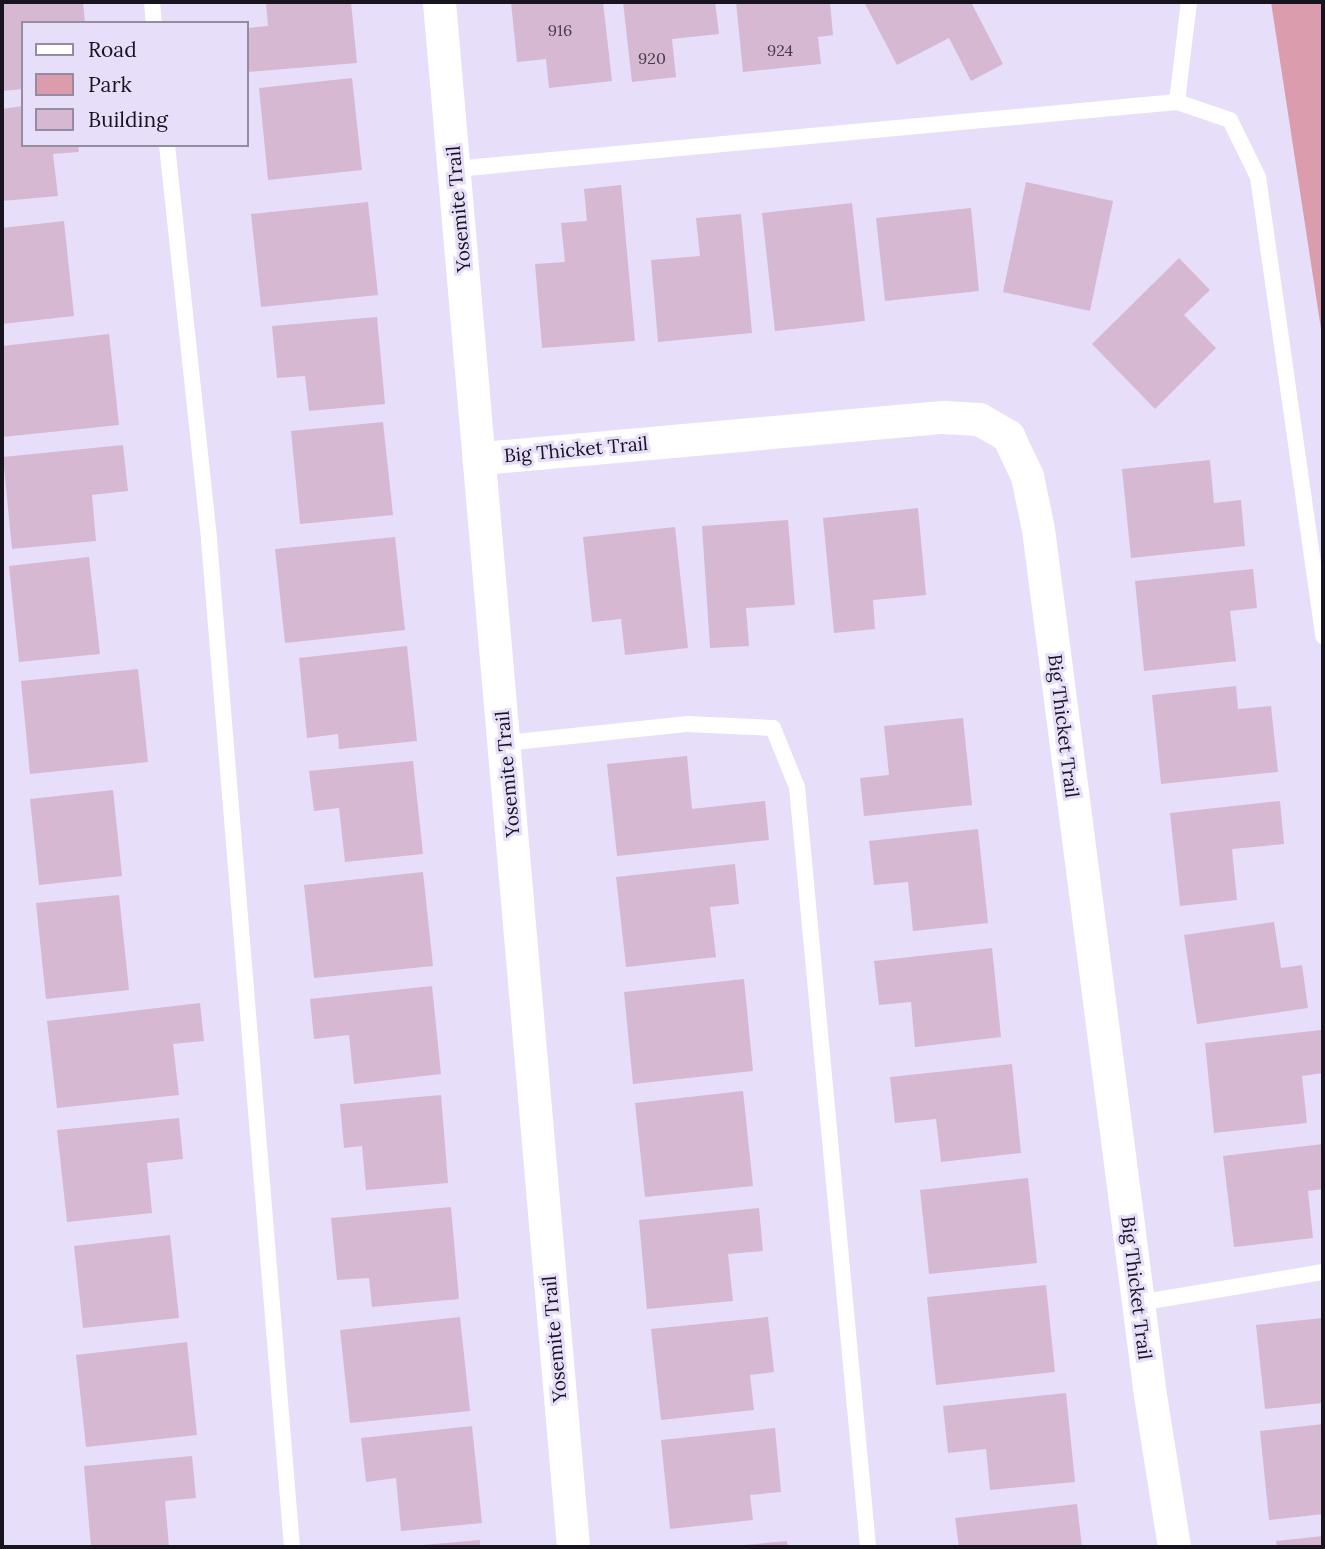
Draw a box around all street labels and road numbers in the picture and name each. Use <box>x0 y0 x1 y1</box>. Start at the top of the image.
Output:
street label: Yosemite Trail <box>442 145 476 273</box>
street label: Big Thicket Trail <box>503 432 649 468</box>
street label: Big Thicket Trail <box>1043 653 1083 799</box>
street label: Yosemite Trail <box>491 710 525 838</box>
street label: Big Thicket Trail <box>1116 1215 1156 1361</box>
street label: Yosemite Trail <box>538 1275 572 1403</box>

